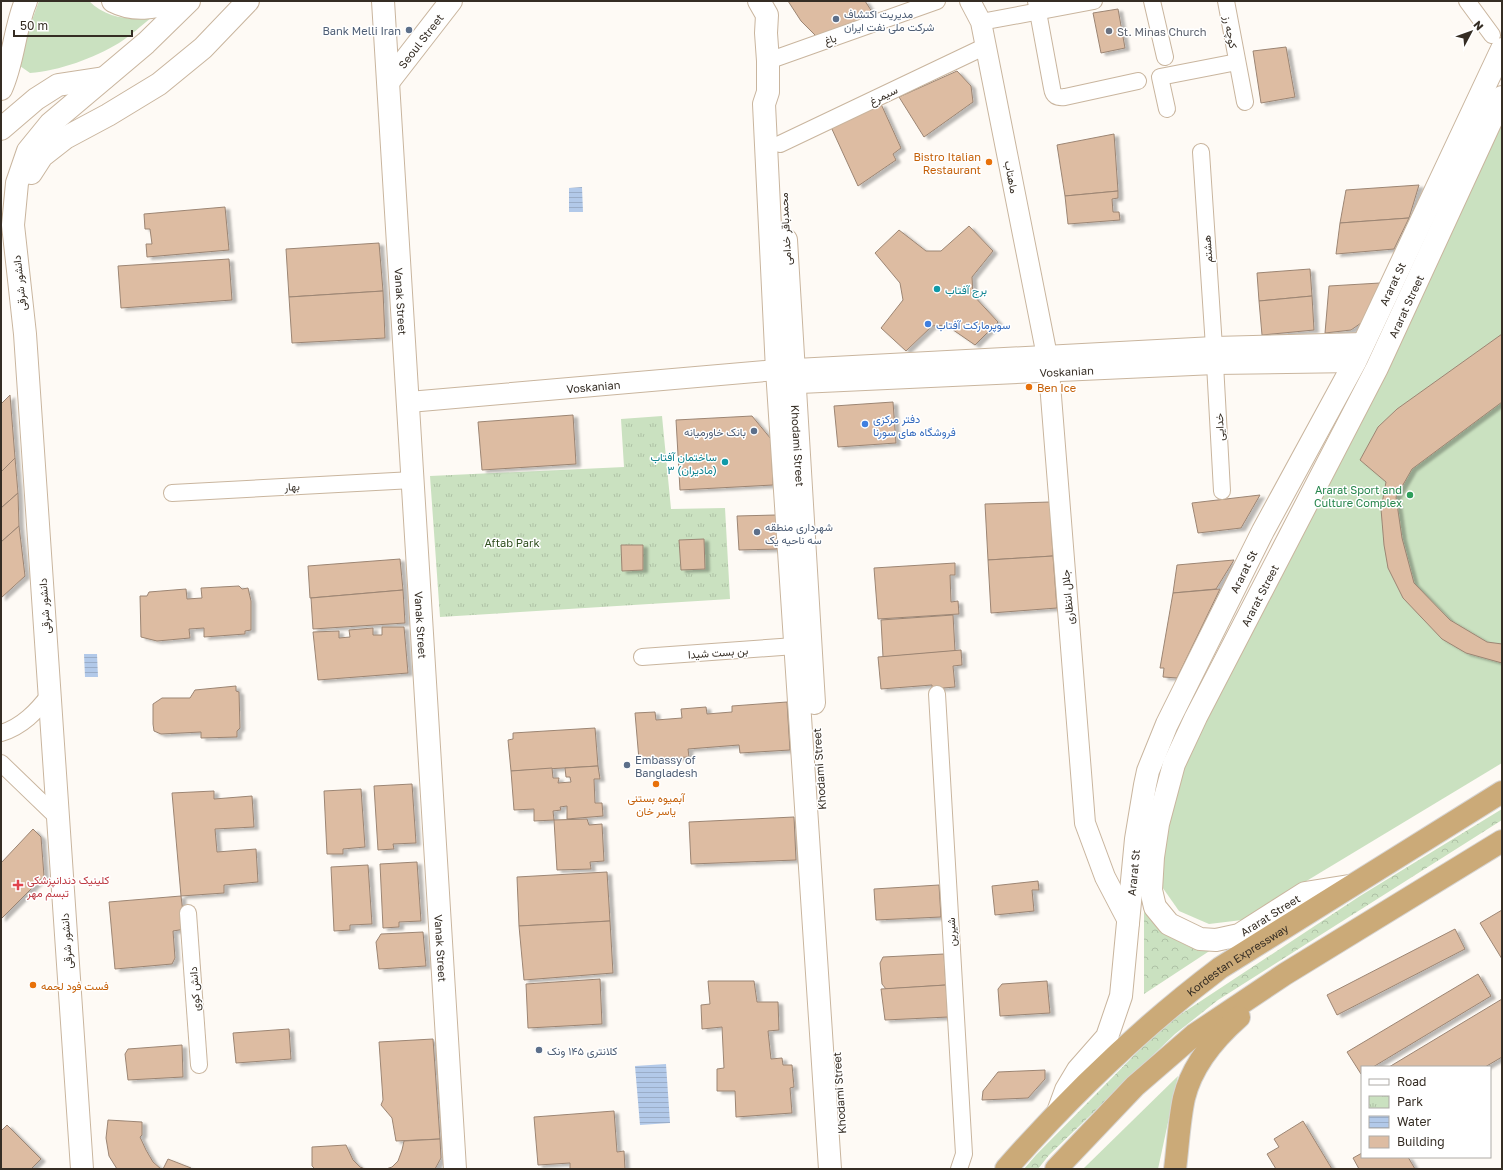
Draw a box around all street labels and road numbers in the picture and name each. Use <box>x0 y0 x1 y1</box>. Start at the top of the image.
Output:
street label: Seoul Street <box>395 11 445 71</box>
street label: کوچه رز <box>1219 14 1241 50</box>
street label: باغ <box>822 31 839 49</box>
street label: سیمرغ <box>867 82 901 109</box>
street label: ماهتاب <box>1001 160 1022 195</box>
street label: محمدباقر خدامی <box>777 192 794 266</box>
street label: هشتم <box>1200 234 1216 263</box>
street label: دانشور شرقی <box>10 254 29 312</box>
street label: Ararat St <box>1376 260 1408 307</box>
street label: Vanak Street <box>393 267 410 336</box>
street label: Ararat Street <box>1385 273 1426 340</box>
street label: Voskanian <box>1039 363 1094 379</box>
street label: Voskanian <box>566 377 621 395</box>
street label: Khodami Street <box>789 404 807 487</box>
street label: خدایی <box>1212 413 1227 441</box>
street label: بهار <box>283 479 300 494</box>
street label: Ararat St <box>1227 548 1259 595</box>
street label: Ararat Street <box>1238 562 1281 628</box>
street label: جلال انتظاری <box>1058 569 1077 625</box>
street label: دانشور شرقی <box>36 578 53 634</box>
street label: Vanak Street <box>413 591 430 659</box>
street label: بن بست شیدا <box>687 643 749 662</box>
street label: Khodami Street <box>810 728 828 810</box>
street label: Ararat St <box>1124 849 1141 896</box>
street label: Ararat Street <box>1238 892 1302 938</box>
street label: دانشور شرقی <box>58 913 75 969</box>
street label: Vanak Street <box>433 914 450 982</box>
street label: شیرین <box>944 917 959 947</box>
street label: Kordestan Expressway <box>1184 921 1290 998</box>
street label: دانش کوی <box>186 966 203 1012</box>
street label: Khodami Street <box>830 1052 848 1134</box>

